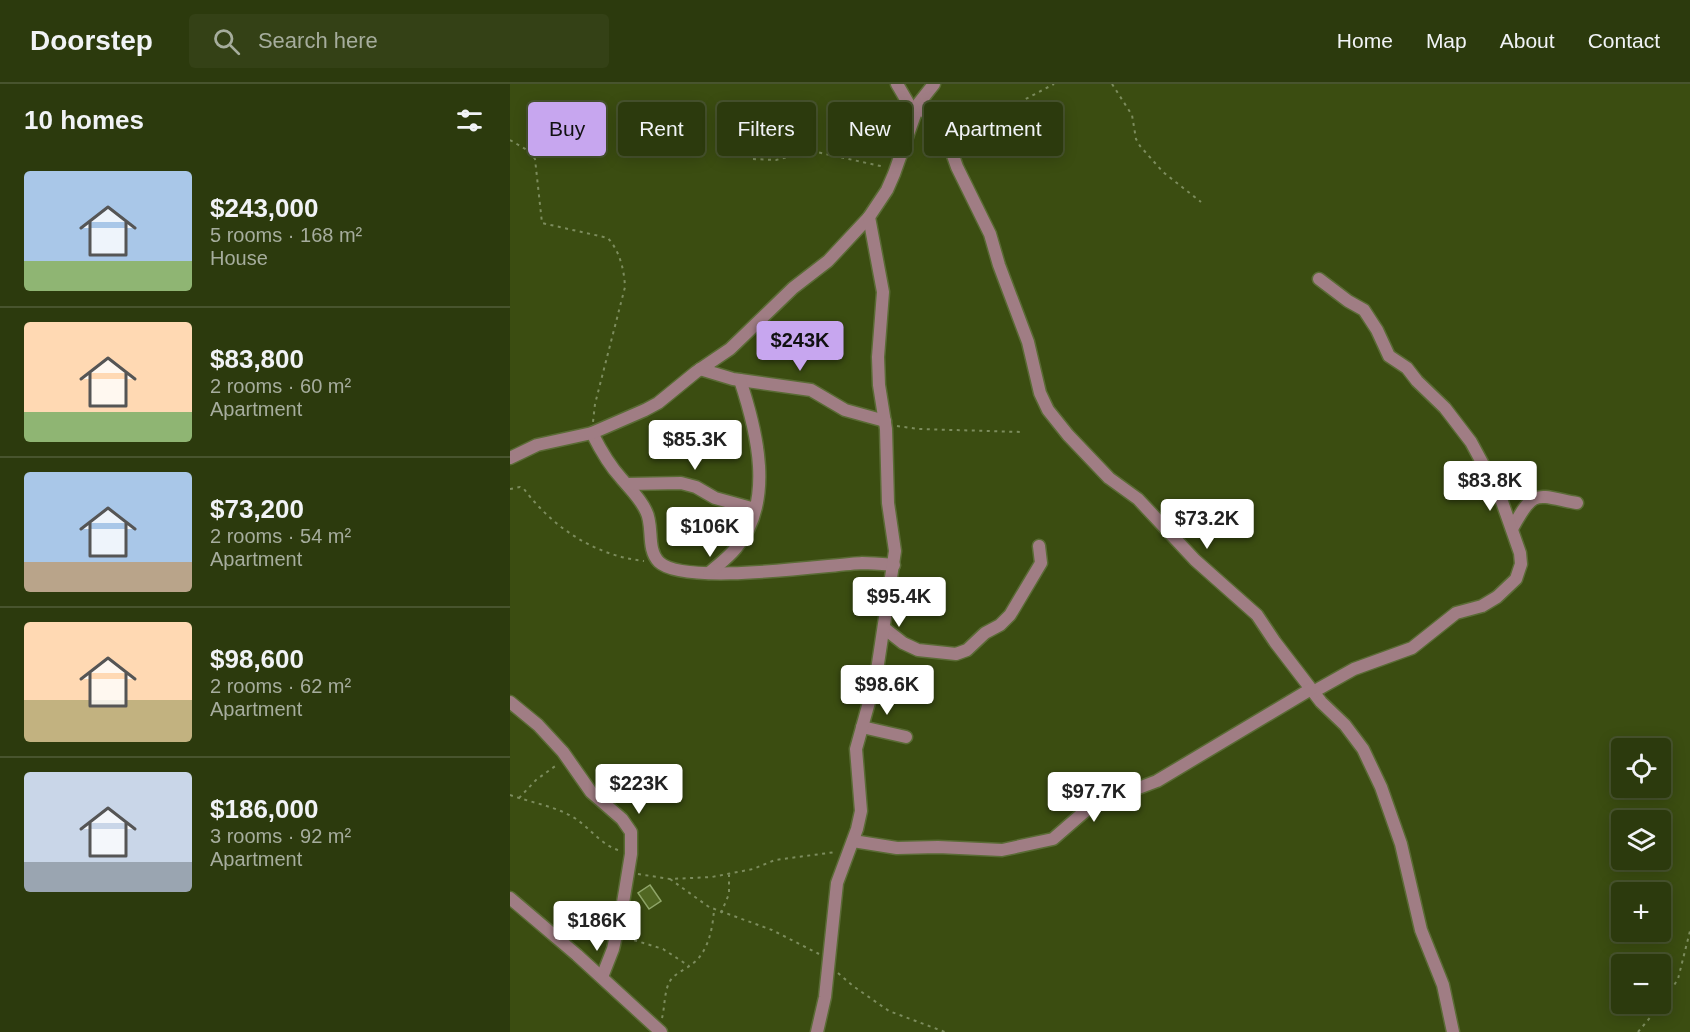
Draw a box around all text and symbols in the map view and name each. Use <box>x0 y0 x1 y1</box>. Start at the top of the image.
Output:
search box <box>189 14 609 68</box>
text: Doorstep <box>30 25 153 56</box>
icon: search <box>210 25 243 58</box>
text: Search here <box>258 28 378 53</box>
text: Home <box>1337 29 1393 52</box>
text: Map <box>1426 29 1467 52</box>
text: About <box>1500 29 1555 52</box>
text: Contact <box>1588 29 1660 52</box>
chip: Buy <box>528 102 606 156</box>
chip: Rent <box>618 102 705 156</box>
chip: Filters <box>717 102 816 156</box>
chip: New <box>828 102 912 156</box>
chip: Apartment <box>924 102 1063 156</box>
icon: filters <box>453 104 486 137</box>
text: 10 homes <box>24 105 144 135</box>
text: $243,000 <box>210 193 318 223</box>
icon: home <box>72 195 144 267</box>
text: 5 rooms · 168 m² <box>210 224 362 246</box>
text: House <box>210 247 268 269</box>
pin: $243K <box>758 321 842 372</box>
text: $243K <box>771 329 829 351</box>
text: $83,800 <box>210 344 304 374</box>
icon: home <box>72 346 144 418</box>
text: 2 rooms · 60 m² <box>210 375 351 397</box>
text: Apartment <box>210 398 302 420</box>
pin: $85.3K <box>646 420 744 471</box>
text: $85.3K <box>663 428 727 450</box>
pin: $83.8K <box>1441 461 1539 512</box>
text: $83.8K <box>1458 469 1522 491</box>
text: $73,200 <box>210 494 304 524</box>
icon: home <box>72 496 144 568</box>
pin: $73.2K <box>1158 499 1256 550</box>
pin: $106K <box>668 507 752 558</box>
text: $73.2K <box>1175 507 1239 529</box>
text: $106K <box>681 515 739 537</box>
text: 2 rooms · 54 m² <box>210 525 351 547</box>
text: Apartment <box>210 548 302 570</box>
pin: $95.4K <box>850 577 948 628</box>
text: $95.4K <box>867 585 931 607</box>
text: $98,600 <box>210 644 304 674</box>
icon: home <box>72 646 144 718</box>
pin: $98.6K <box>838 665 936 716</box>
text: $98.6K <box>855 673 919 695</box>
text: 2 rooms · 62 m² <box>210 675 351 697</box>
text: Apartment <box>210 698 302 720</box>
map controls <box>1611 738 1671 1014</box>
button: locate <box>1611 738 1671 798</box>
pin: $223K <box>597 764 681 815</box>
text: $223K <box>610 772 668 794</box>
pin: $97.7K <box>1045 772 1143 823</box>
text: $97.7K <box>1062 780 1126 802</box>
text: $186,000 <box>210 794 318 824</box>
icon: home <box>72 796 144 868</box>
button: layers <box>1611 810 1671 870</box>
text: 3 rooms · 92 m² <box>210 825 351 847</box>
text: Apartment <box>210 848 302 870</box>
button: + <box>1611 882 1671 942</box>
pin: $186K <box>555 901 639 952</box>
text: $186K <box>568 909 626 931</box>
button: − <box>1611 954 1671 1014</box>

